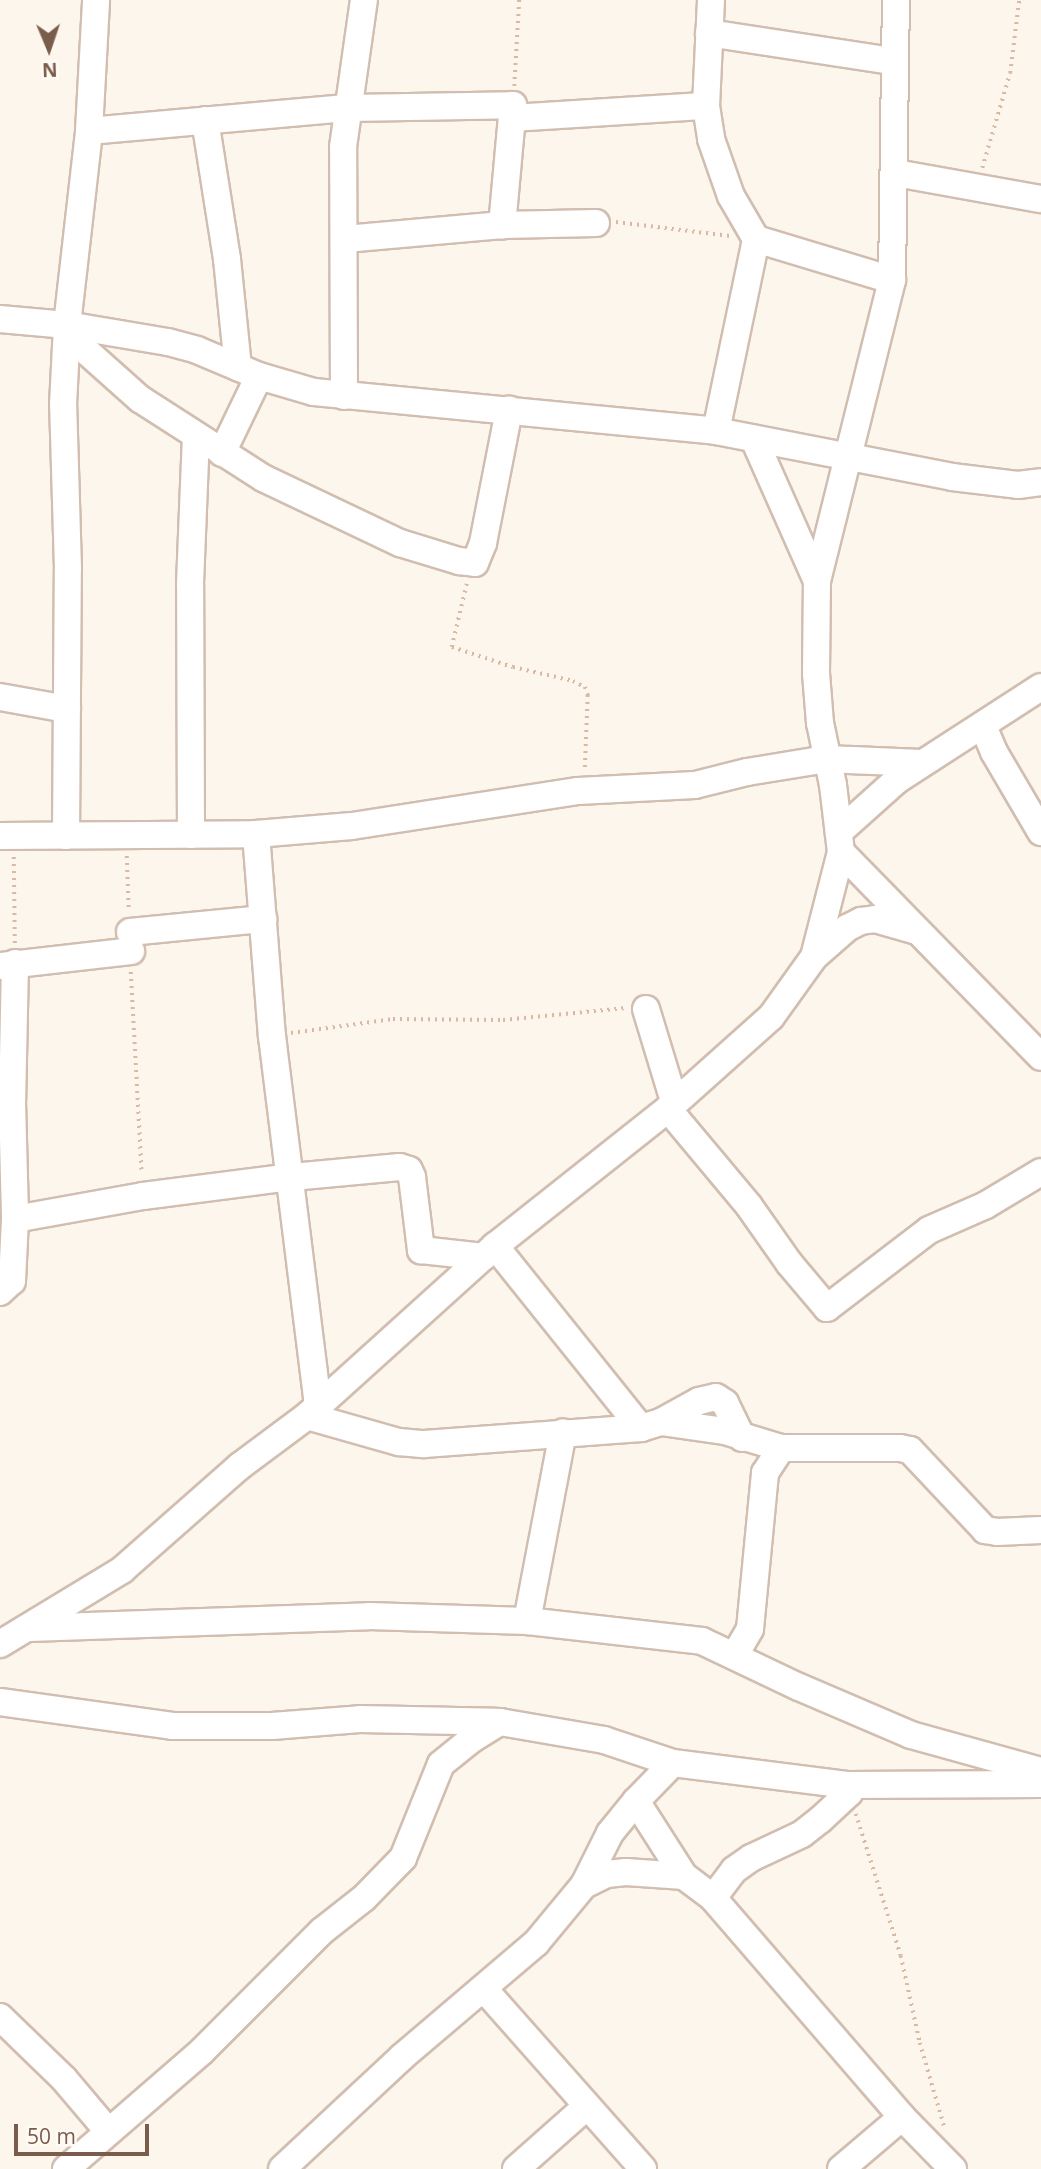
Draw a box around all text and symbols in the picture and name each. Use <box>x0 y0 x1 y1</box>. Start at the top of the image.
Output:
north arrow <box>14 14 84 84</box>
text: N <box>42 57 58 83</box>
scale bar <box>18 2110 152 2154</box>
text: 50 m <box>27 2122 76 2150</box>

